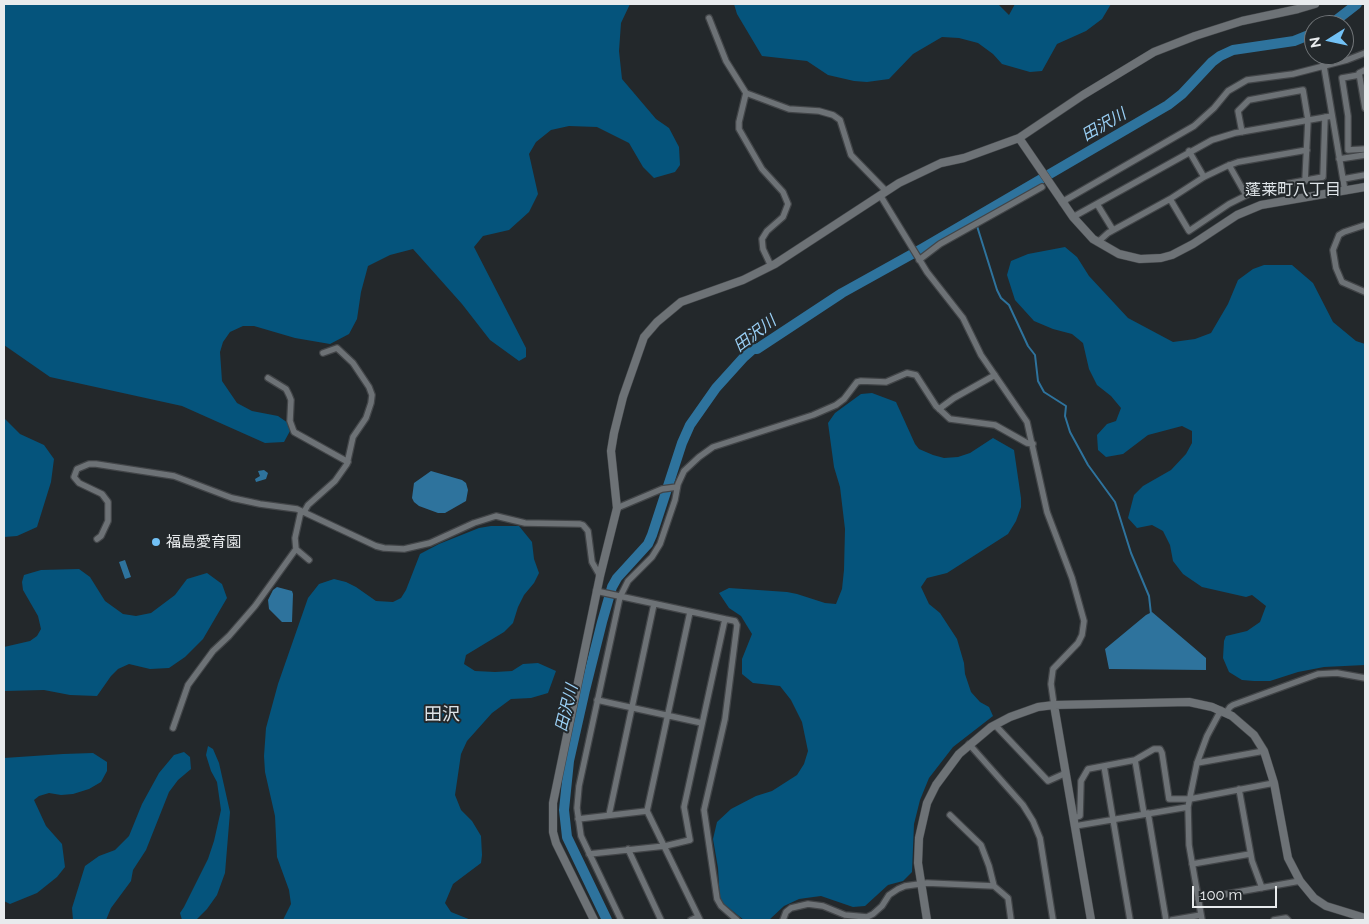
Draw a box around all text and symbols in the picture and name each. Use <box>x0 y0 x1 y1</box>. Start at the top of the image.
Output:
north arrow <box>1304 15 1354 65</box>
text: N <box>1306 36 1324 49</box>
water label: 田沢川 <box>1078 105 1130 145</box>
district label: 蓬莱町八丁目 <box>1245 180 1341 200</box>
water label: 田沢川 <box>730 312 780 356</box>
place label: 福島愛育園 <box>166 533 241 551</box>
marker: 福島愛育園 <box>150 536 162 548</box>
water label: 田沢川 <box>552 682 582 734</box>
district label: 田沢 <box>424 704 460 726</box>
scale bar <box>1194 876 1279 908</box>
text: 100 m <box>1200 886 1242 904</box>

